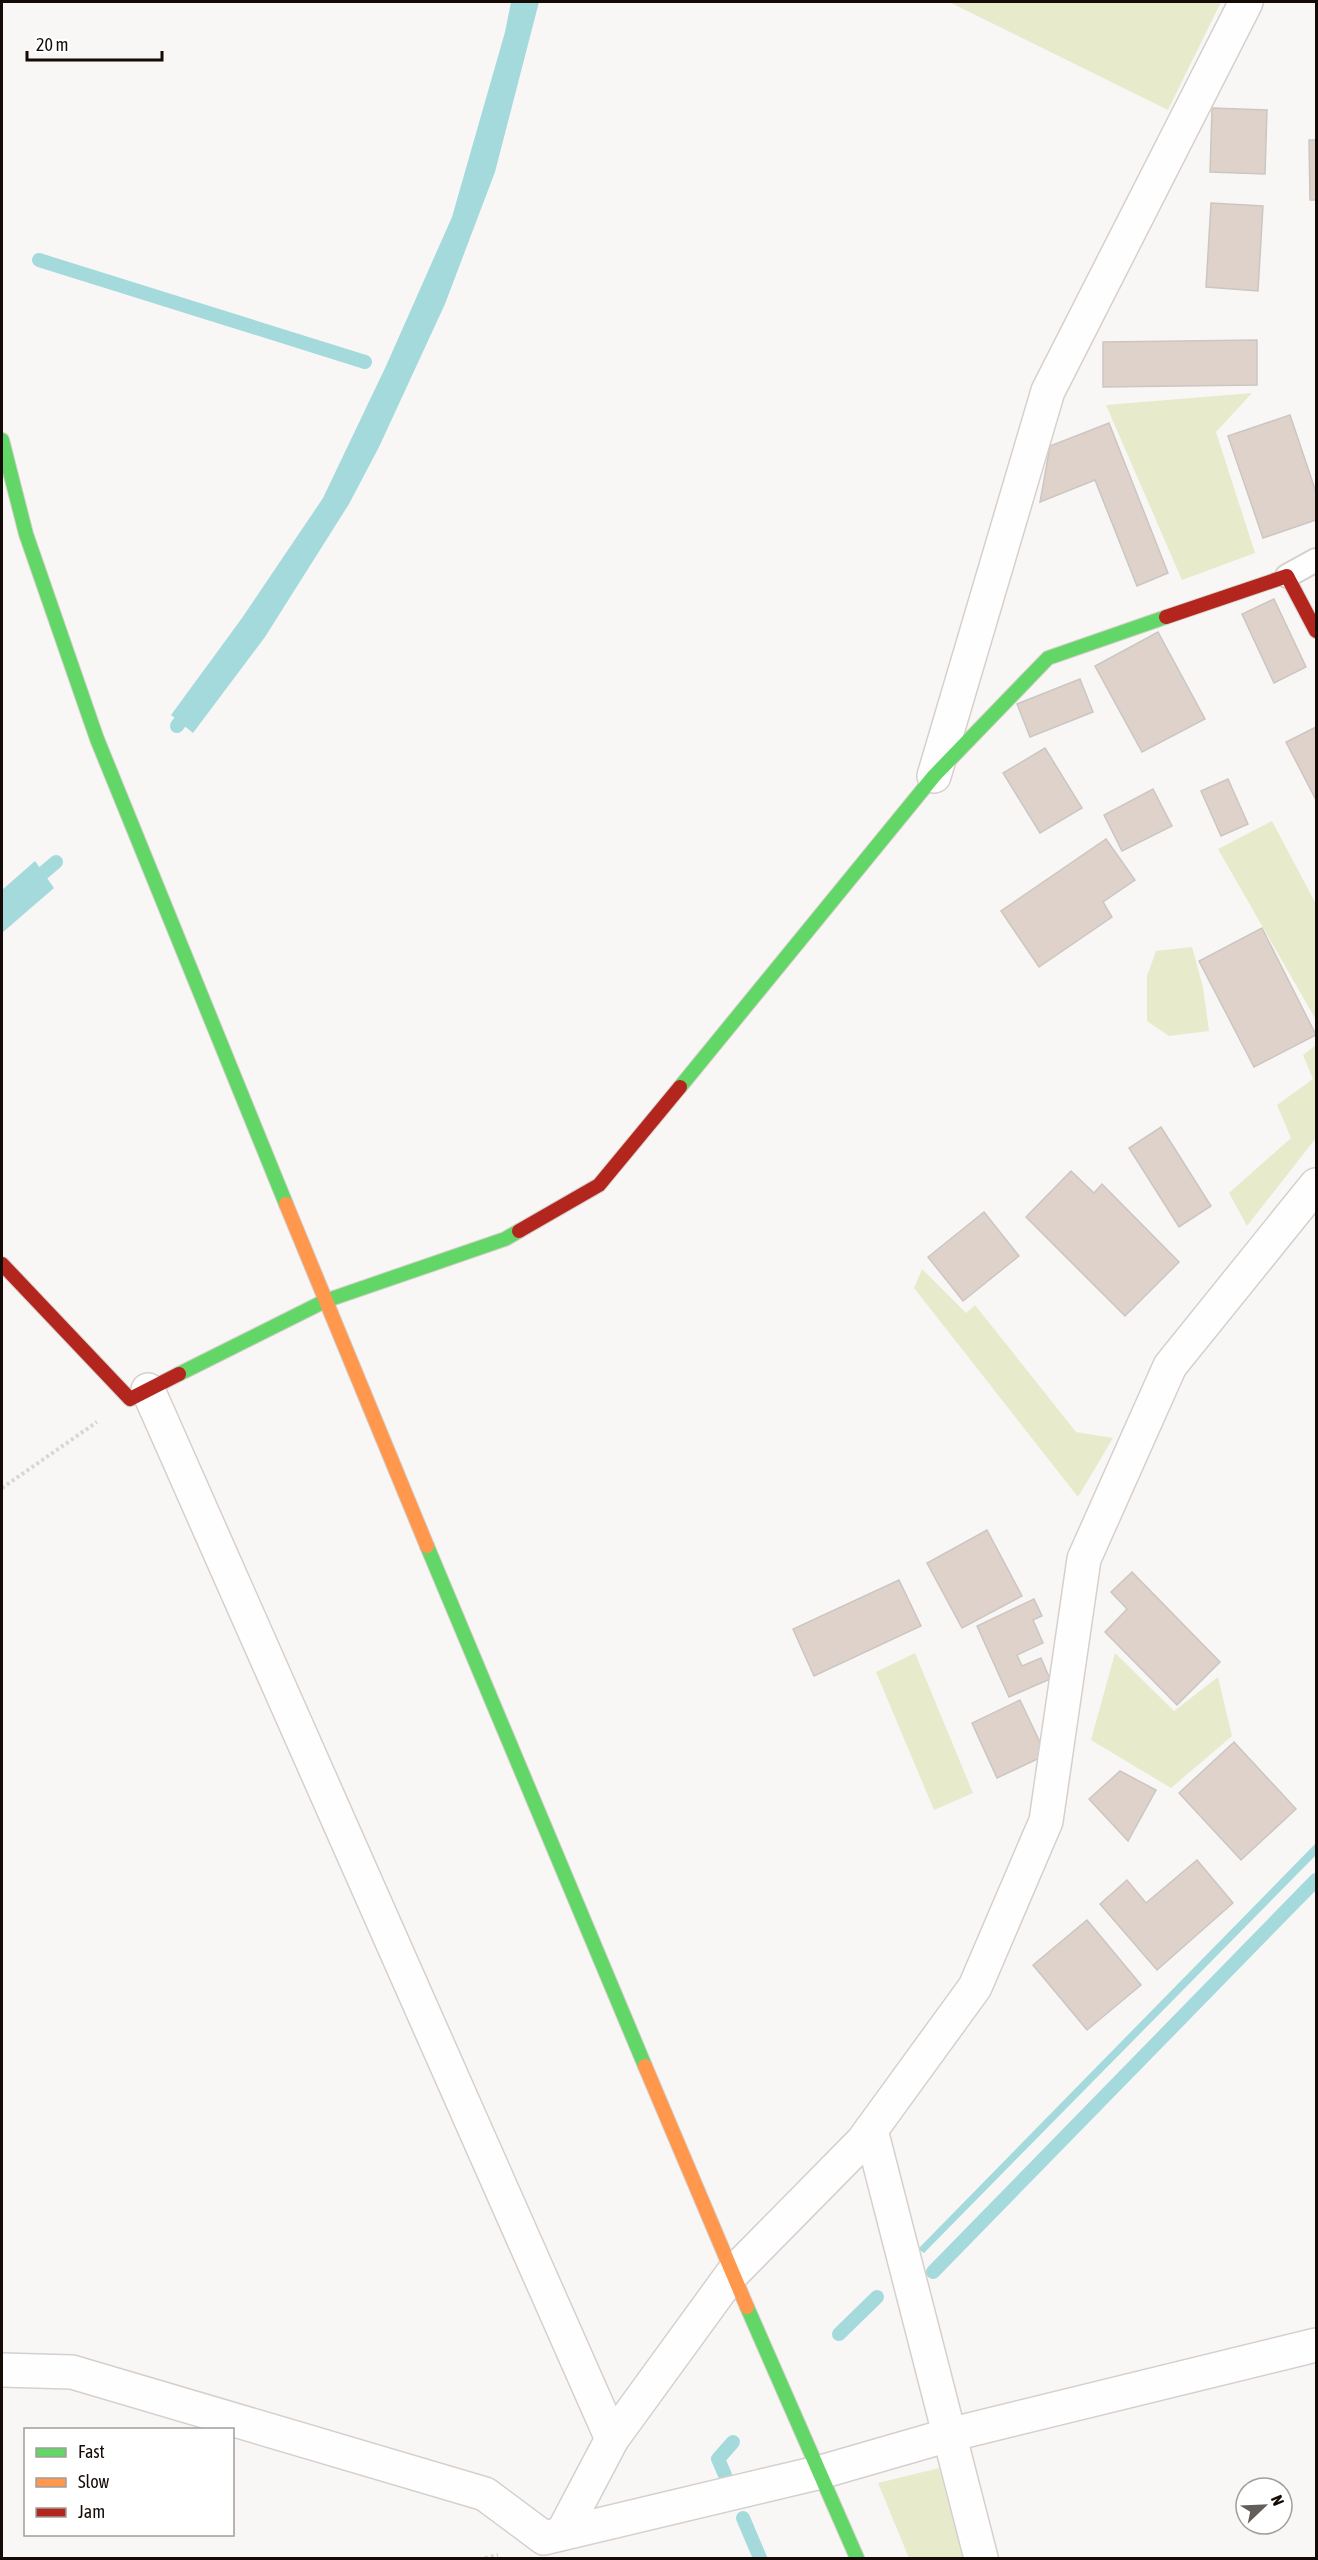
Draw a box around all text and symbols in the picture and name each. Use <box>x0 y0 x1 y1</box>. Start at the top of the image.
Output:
scale bar <box>27 24 162 62</box>
text: 20 m <box>36 34 68 55</box>
legend <box>24 2428 234 2536</box>
text: Fast <box>78 2441 105 2462</box>
text: Slow <box>78 2471 109 2492</box>
north arrow <box>1234 2476 1294 2536</box>
text: N <box>1268 2492 1288 2508</box>
text: Jam <box>78 2501 105 2522</box>

